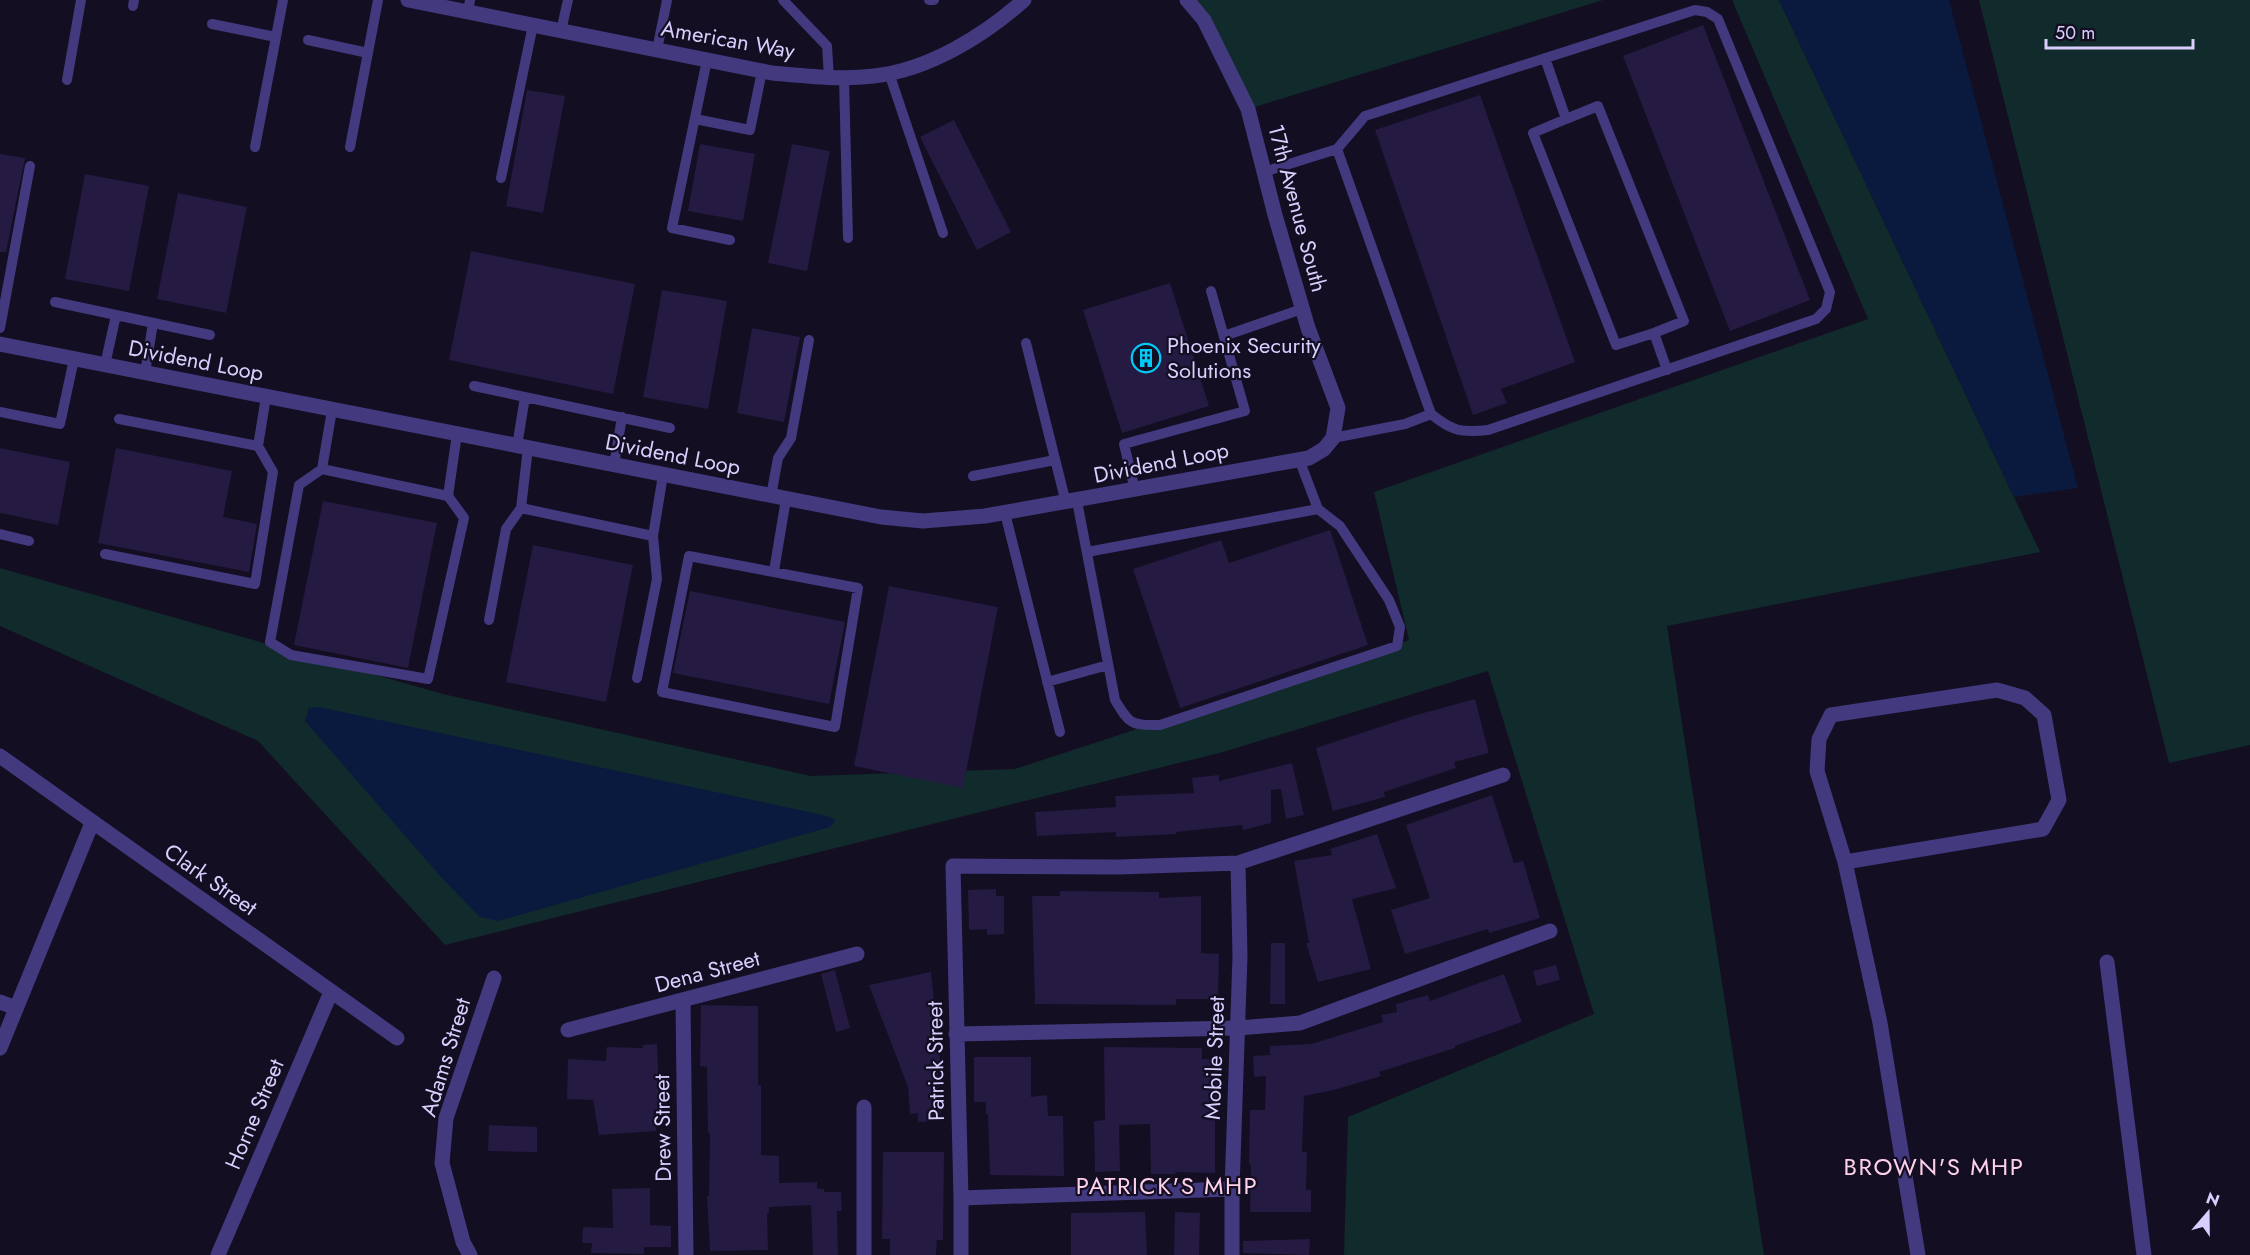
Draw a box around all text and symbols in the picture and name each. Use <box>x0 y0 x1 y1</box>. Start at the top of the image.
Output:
street label: American Way <box>659 11 798 67</box>
scale bar <box>2046 12 2193 50</box>
text: 50 m <box>2055 20 2095 46</box>
street label: 17th Avenue South <box>1260 121 1336 295</box>
place label: Phoenix Security Solutions <box>1167 329 1321 386</box>
street label: Dividend Loop <box>126 331 266 389</box>
building icon: Phoenix Security Solutions <box>1130 342 1162 374</box>
street label: Dividend Loop <box>603 425 743 483</box>
street label: Dividend Loop <box>1091 433 1231 491</box>
street label: Clark Street <box>158 835 265 923</box>
street label: Dena Street <box>651 941 764 1000</box>
street label: Adams Street <box>412 993 478 1120</box>
street label: Mobile Street <box>1196 995 1232 1120</box>
street label: Patrick Street <box>918 1000 952 1121</box>
street label: Horne Street <box>216 1053 292 1174</box>
street label: Drew Street <box>645 1073 679 1182</box>
district label: BROWN'S MHP <box>1844 1149 2024 1184</box>
district label: PATRICK'S MHP <box>1076 1168 1258 1203</box>
north arrow <box>2178 1183 2238 1243</box>
text: N <box>2203 1186 2223 1212</box>

